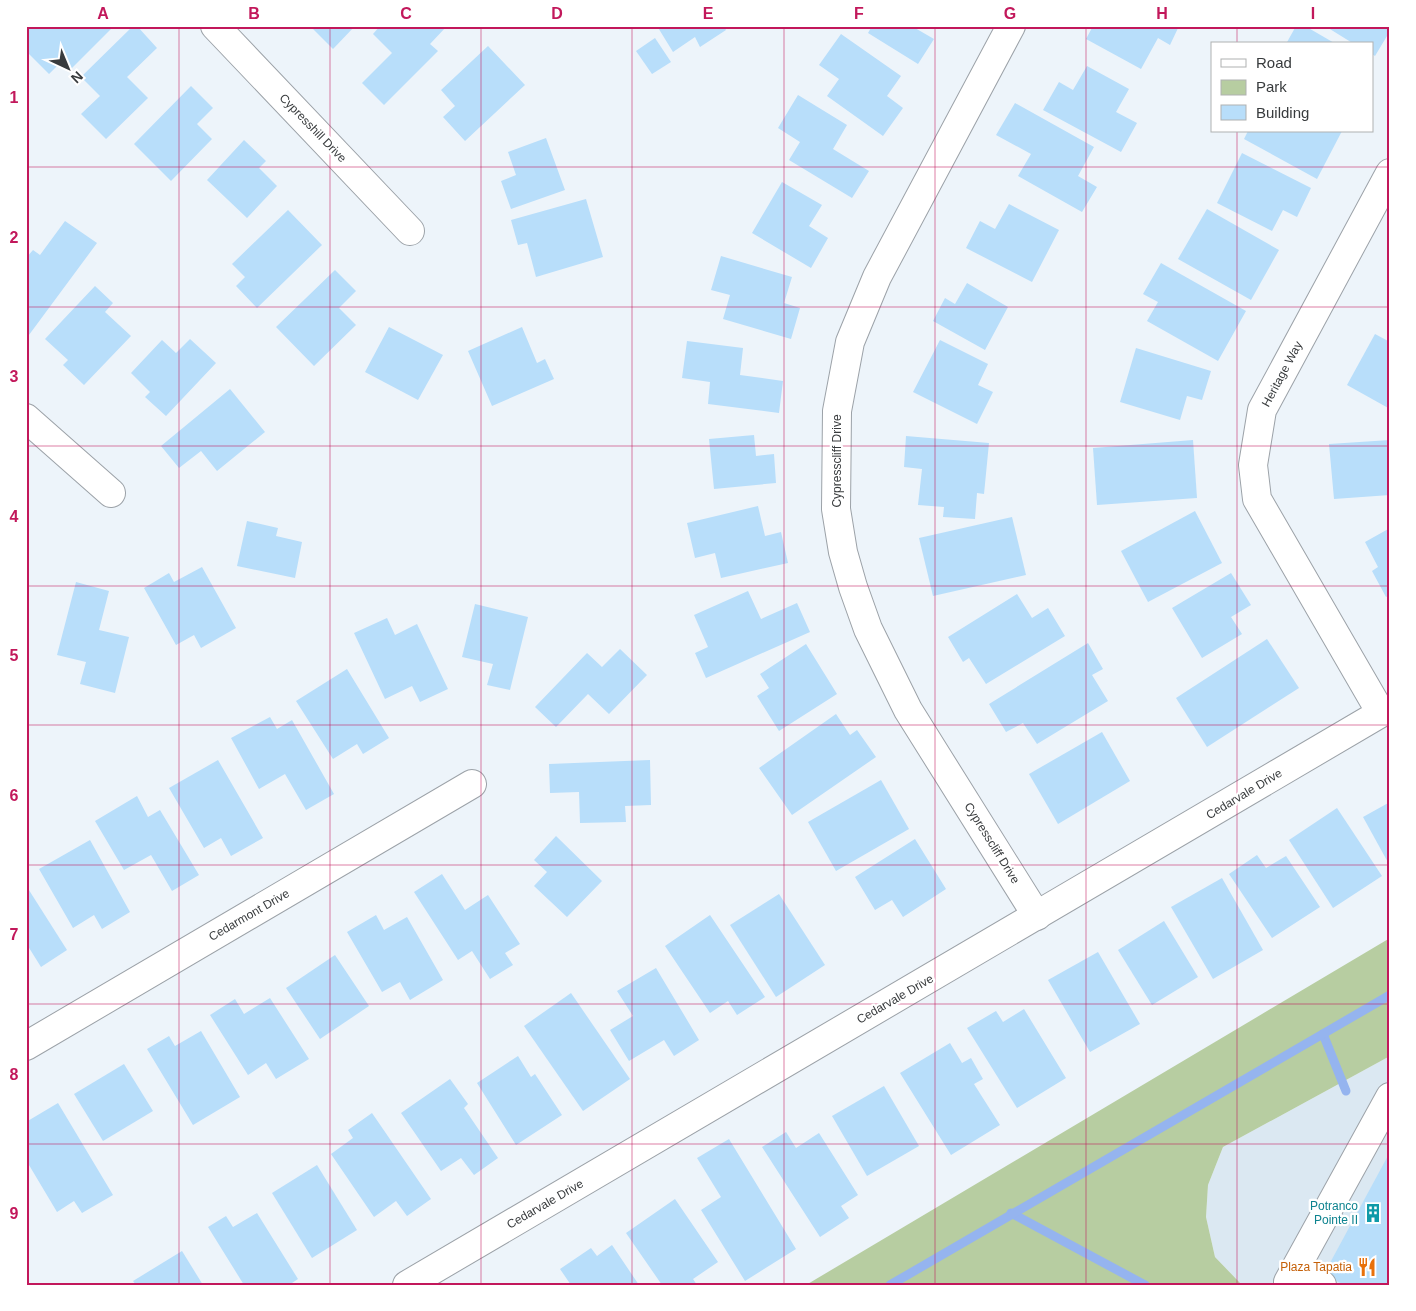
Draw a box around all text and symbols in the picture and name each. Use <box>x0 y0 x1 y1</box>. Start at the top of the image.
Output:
text: A <box>97 5 109 22</box>
text: B <box>248 5 260 22</box>
text: C <box>400 5 412 22</box>
text: D <box>551 5 563 22</box>
text: E <box>703 5 714 22</box>
text: F <box>854 5 864 22</box>
text: G <box>1004 5 1016 22</box>
text: H <box>1156 5 1168 22</box>
text: I <box>1311 5 1315 22</box>
north arrow <box>42 42 92 92</box>
legend <box>1211 42 1374 132</box>
text: Road <box>1256 54 1292 71</box>
text: N <box>68 68 86 87</box>
text: Park <box>1256 78 1287 95</box>
text: 1 <box>10 89 19 106</box>
street label: Cypresshill Drive <box>277 91 350 165</box>
text: Building <box>1256 104 1309 121</box>
text: 2 <box>10 229 19 246</box>
street label: Heritage Way <box>1259 339 1305 409</box>
text: 3 <box>10 368 19 385</box>
street label: Cypresscliff Drive <box>830 414 844 508</box>
text: 4 <box>10 508 19 525</box>
text: 5 <box>10 647 19 664</box>
street label: Cedarvale Drive <box>1204 766 1285 822</box>
text: 6 <box>10 787 19 804</box>
street label: Cypresscliff Drive <box>961 800 1023 886</box>
street label: Cedarmont Drive <box>206 886 292 944</box>
text: 7 <box>10 926 19 943</box>
street label: Cedarvale Drive <box>854 971 936 1027</box>
text: 8 <box>10 1066 19 1083</box>
street label: Cedarvale Drive <box>504 1176 586 1232</box>
place label: Potranco Pointe II <box>1310 1199 1358 1227</box>
building icon: Potranco Pointe II <box>1362 1202 1384 1224</box>
text: 9 <box>10 1205 19 1222</box>
restaurant icon: Plaza Tapatia <box>1356 1256 1378 1278</box>
place label: Plaza Tapatia <box>1280 1260 1352 1274</box>

